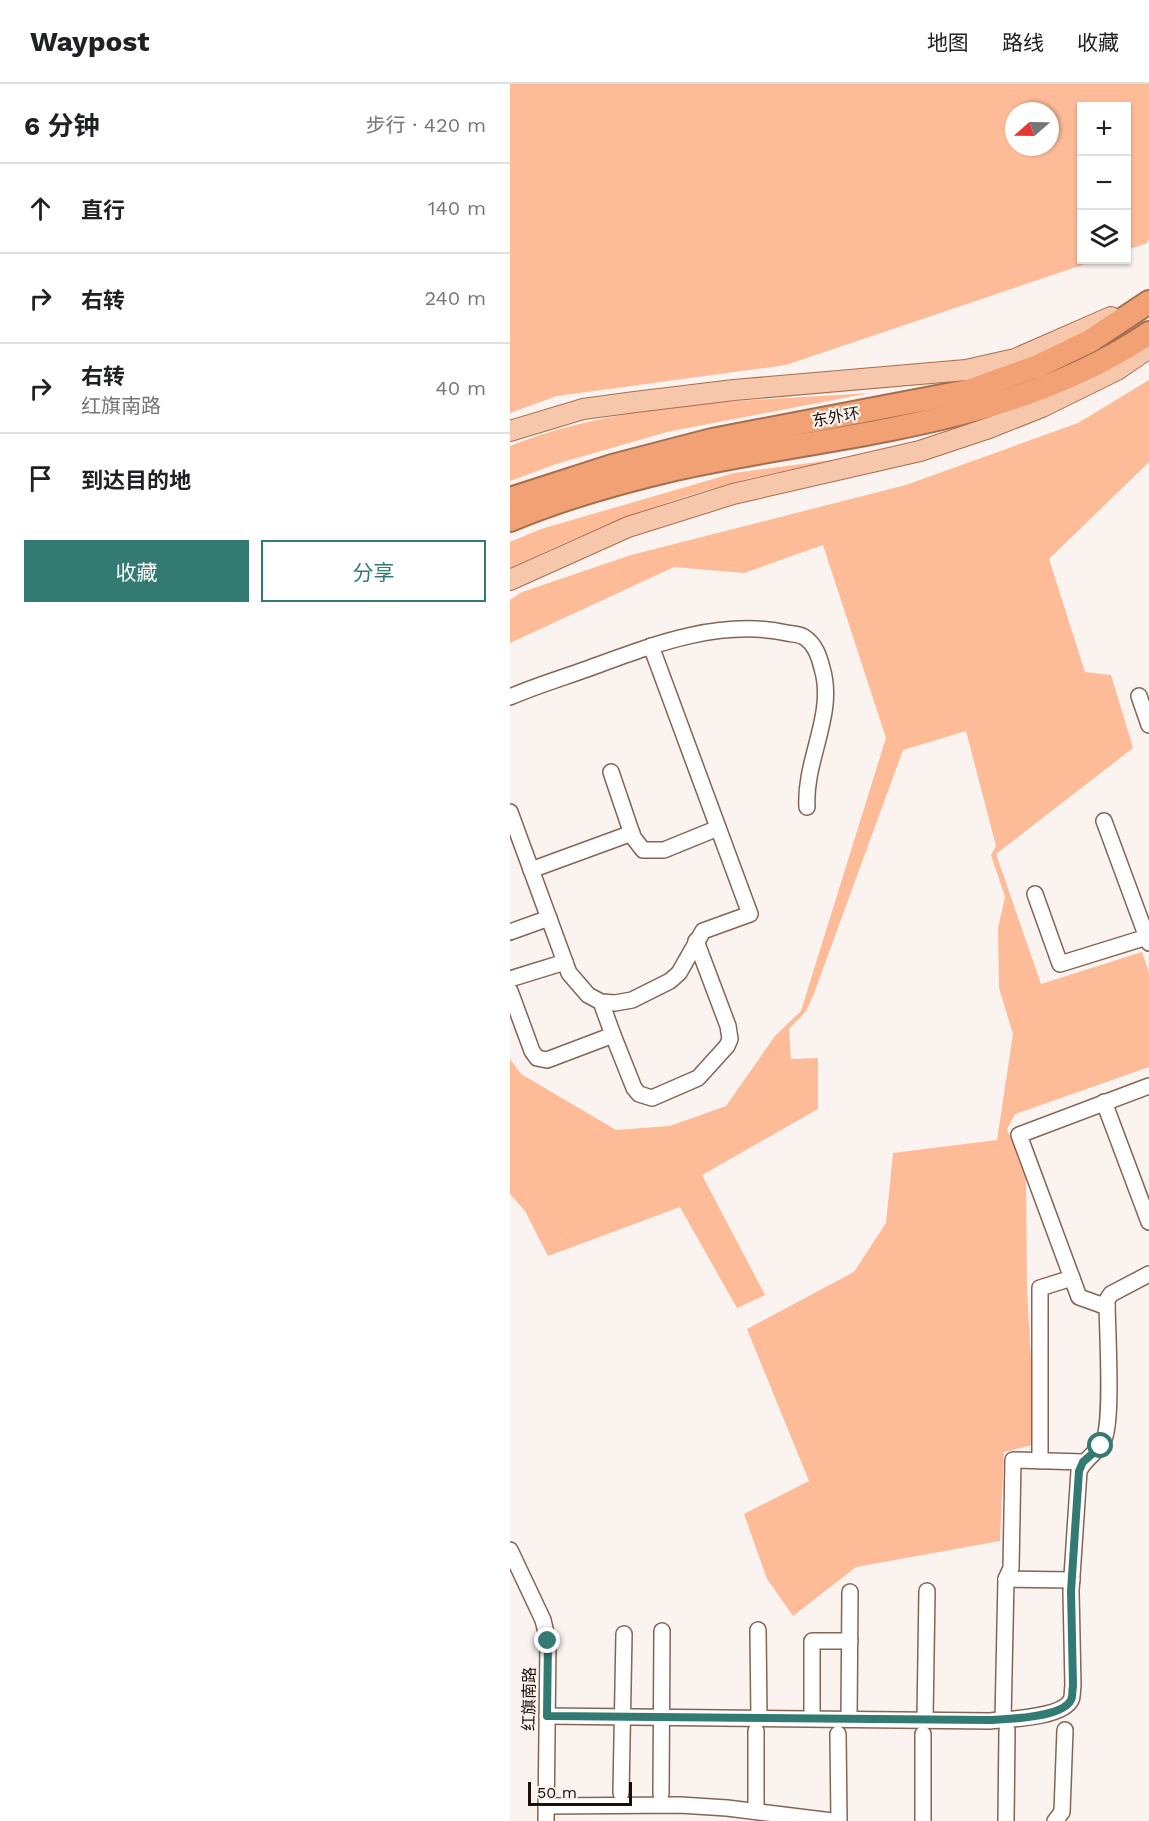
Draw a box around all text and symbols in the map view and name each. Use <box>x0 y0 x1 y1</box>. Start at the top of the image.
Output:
text: Waypost <box>30 25 149 58</box>
text: 地图 <box>927 30 969 55</box>
text: 路线 <box>1002 30 1044 55</box>
text: 收藏 <box>1077 30 1119 55</box>
north arrow <box>1005 102 1059 156</box>
map controls <box>1077 102 1131 264</box>
button: + <box>1077 102 1131 156</box>
text: 6 分钟 <box>24 111 99 141</box>
text: 步行 · 420 m <box>366 113 486 137</box>
button: − <box>1077 156 1131 210</box>
icon: ahead <box>24 192 57 225</box>
text: 140 m <box>428 196 486 220</box>
text: 直行 <box>81 198 125 223</box>
button: layers <box>1077 210 1131 264</box>
icon: right <box>24 282 57 315</box>
text: 240 m <box>424 286 486 310</box>
text: 右转 <box>81 288 125 313</box>
text: 右转 <box>81 364 125 389</box>
icon: right <box>24 372 57 405</box>
text: 40 m <box>435 376 486 400</box>
text: 红旗南路 <box>81 394 161 418</box>
street label: 东外环 <box>811 403 861 431</box>
icon: arrive <box>24 462 57 495</box>
text: 到达目的地 <box>81 468 191 493</box>
button: 收藏 <box>24 540 249 602</box>
button: 分享 <box>261 540 486 602</box>
route start <box>1087 1432 1113 1458</box>
route end <box>534 1627 560 1653</box>
street label: 红旗南路 <box>519 1667 539 1731</box>
scale bar <box>528 1779 632 1806</box>
text: 50 m <box>537 1783 577 1802</box>

